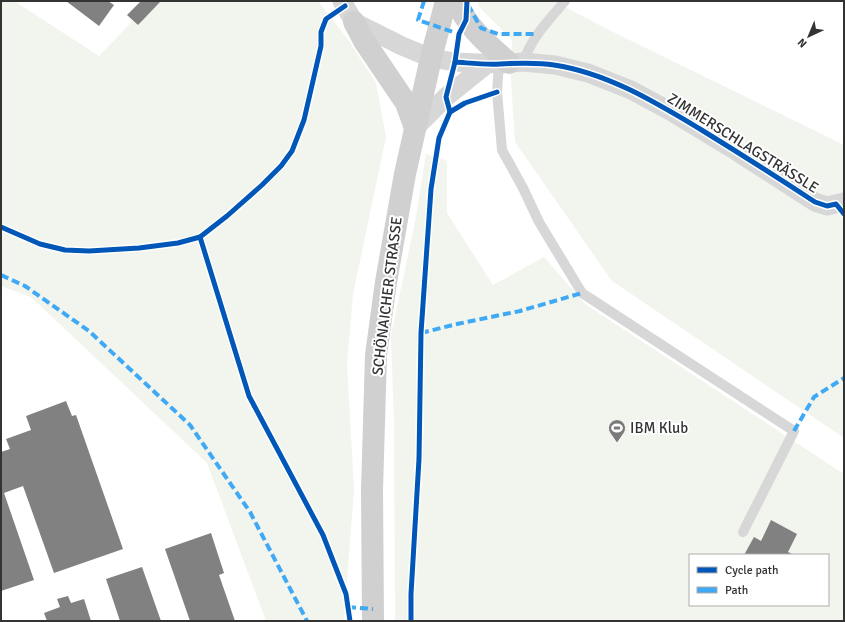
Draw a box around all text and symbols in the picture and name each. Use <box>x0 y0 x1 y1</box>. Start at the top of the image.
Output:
north arrow <box>789 16 829 56</box>
text: N <box>795 35 810 50</box>
street label: ZIMMERSCHLAGSTRÄSSLE <box>664 89 822 197</box>
street label: SCHÖNAICHER STRASSE <box>368 216 406 376</box>
sports icon: IBM Klub <box>607 418 627 443</box>
place label: IBM Klub <box>630 419 688 437</box>
legend <box>689 554 829 606</box>
text: Cycle path <box>725 563 778 578</box>
text: Path <box>725 583 748 598</box>

